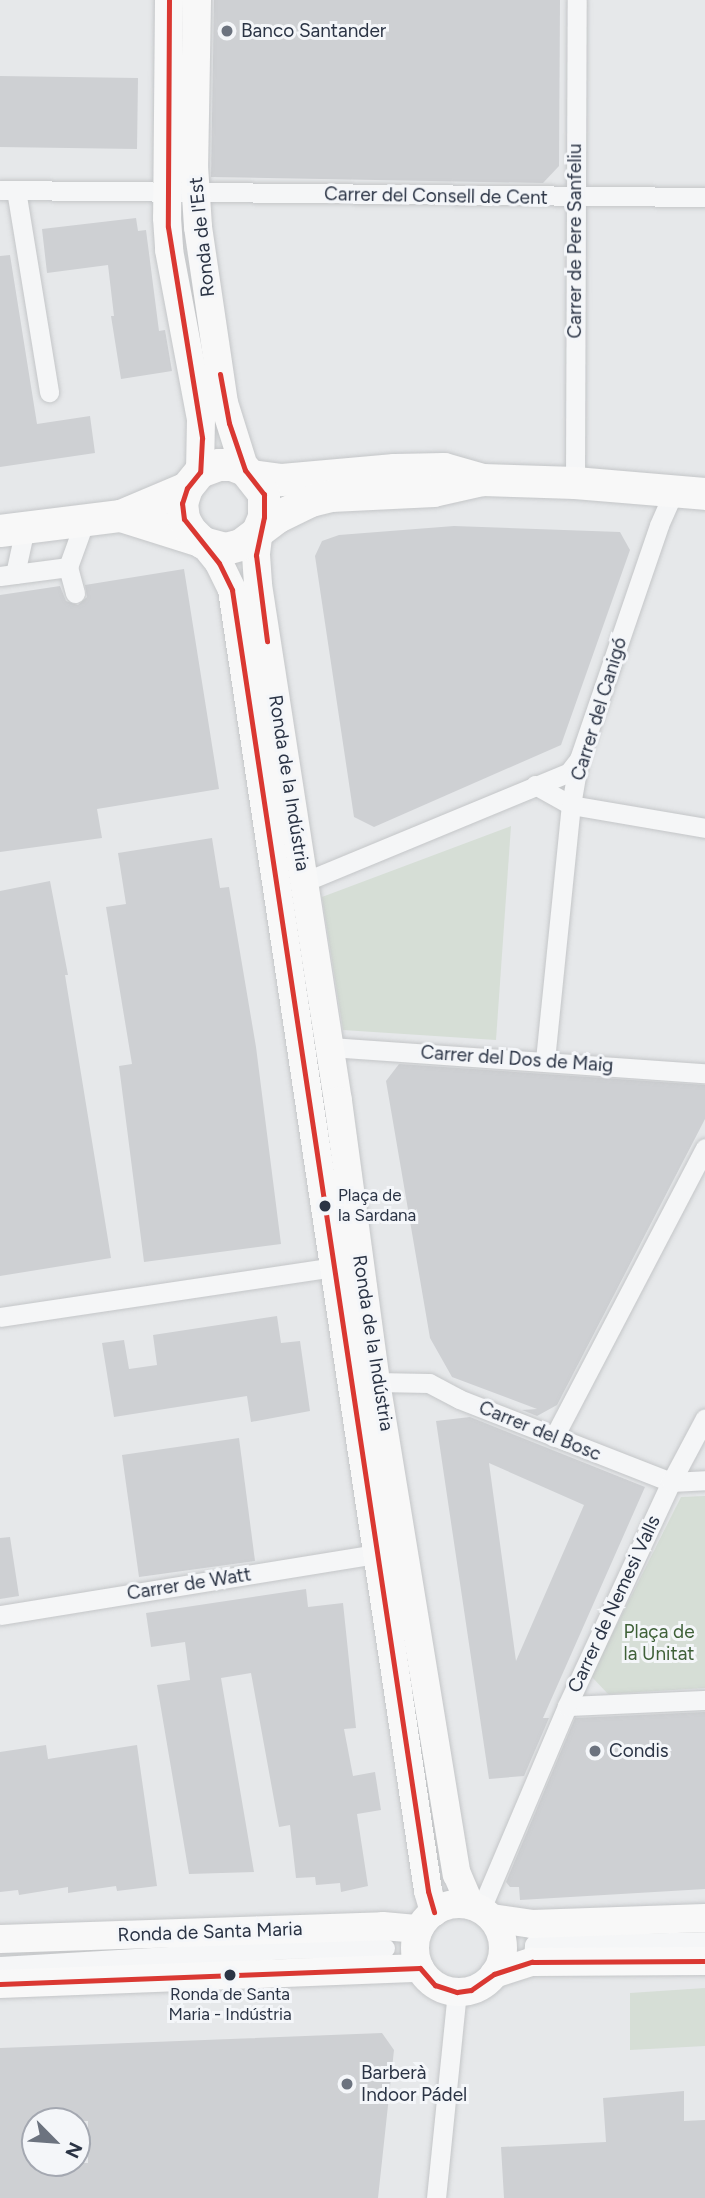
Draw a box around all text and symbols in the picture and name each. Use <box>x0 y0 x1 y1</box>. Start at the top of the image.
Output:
place label: Banco Santander <box>241 20 386 42</box>
marker: Banco Santander <box>219 23 235 39</box>
street label: Carrer de Pere Sanfeliu <box>564 143 586 339</box>
street label: Ronda de l'Est <box>184 176 220 298</box>
street label: Carrer del Consell de Cent <box>324 183 548 209</box>
street label: Carrer del Canigó <box>566 635 632 783</box>
street label: Ronda de la Indústria <box>264 693 314 873</box>
street label: Carrer del Dos de Maig <box>420 1041 614 1077</box>
place label: Plaça de la Sardana <box>338 1186 416 1226</box>
marker: Plaça de la Sardana <box>318 1199 332 1213</box>
street label: Ronda de la Indústria <box>348 1253 398 1433</box>
street label: Carrer del Bosc <box>476 1396 604 1466</box>
street label: Carrer de Nemesi Valls <box>563 1512 665 1696</box>
street label: Carrer de Watt <box>125 1563 253 1605</box>
park label: Plaça de la Unitat <box>623 1621 695 1665</box>
place label: Condis <box>609 1740 669 1762</box>
marker: Condis <box>587 1743 603 1759</box>
street label: Ronda de Santa Maria <box>117 1917 303 1947</box>
marker: Ronda de Santa Maria - Indústria <box>223 1968 237 1982</box>
place label: Ronda de Santa Maria - Indústria <box>168 1985 292 2025</box>
place label: Barberà Indoor Pádel <box>361 2062 467 2106</box>
marker: Barberà Indoor Pádel <box>339 2076 355 2092</box>
north arrow <box>21 2107 91 2177</box>
text: N <box>60 2139 87 2162</box>

